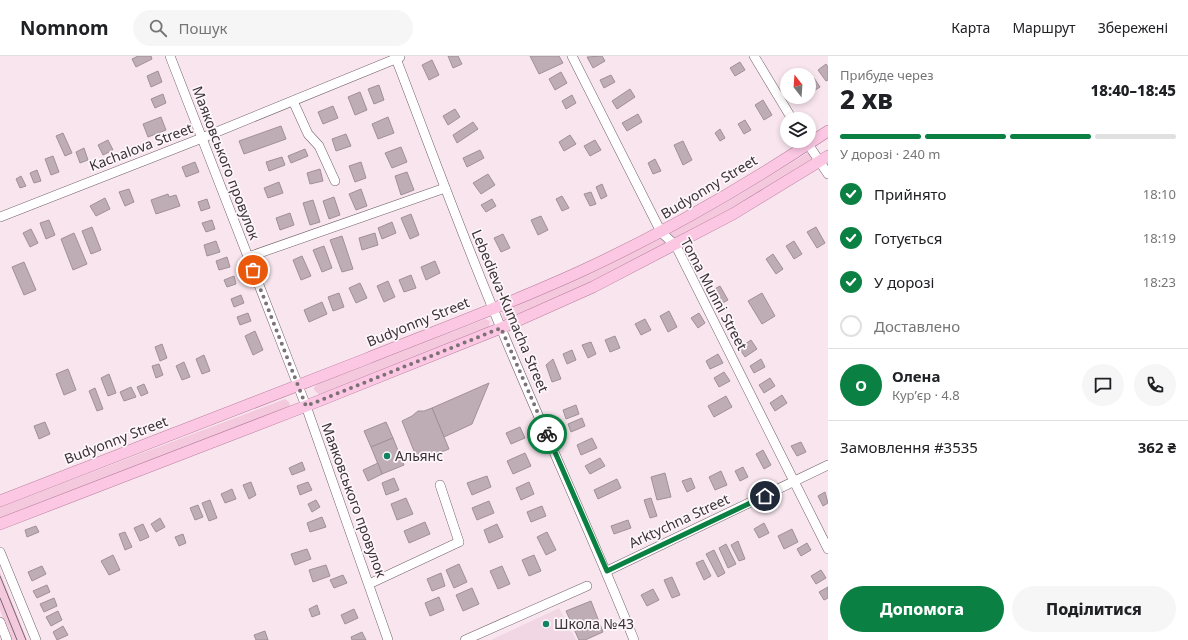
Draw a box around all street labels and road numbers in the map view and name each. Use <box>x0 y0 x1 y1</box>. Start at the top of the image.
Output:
street label: Маяковського провулок <box>188 83 265 243</box>
street label: Kachalova Street <box>86 118 195 175</box>
street label: Budyonny Street <box>657 150 760 223</box>
street label: Lebedieva-Kumacha Street <box>467 226 553 395</box>
street label: Toma Munni Street <box>677 234 752 353</box>
street label: Budyonny Street <box>364 292 472 351</box>
street label: Budyonny Street <box>61 411 170 468</box>
street label: Маяковського провулок <box>318 420 392 580</box>
street label: Arktychna Street <box>625 489 732 552</box>

